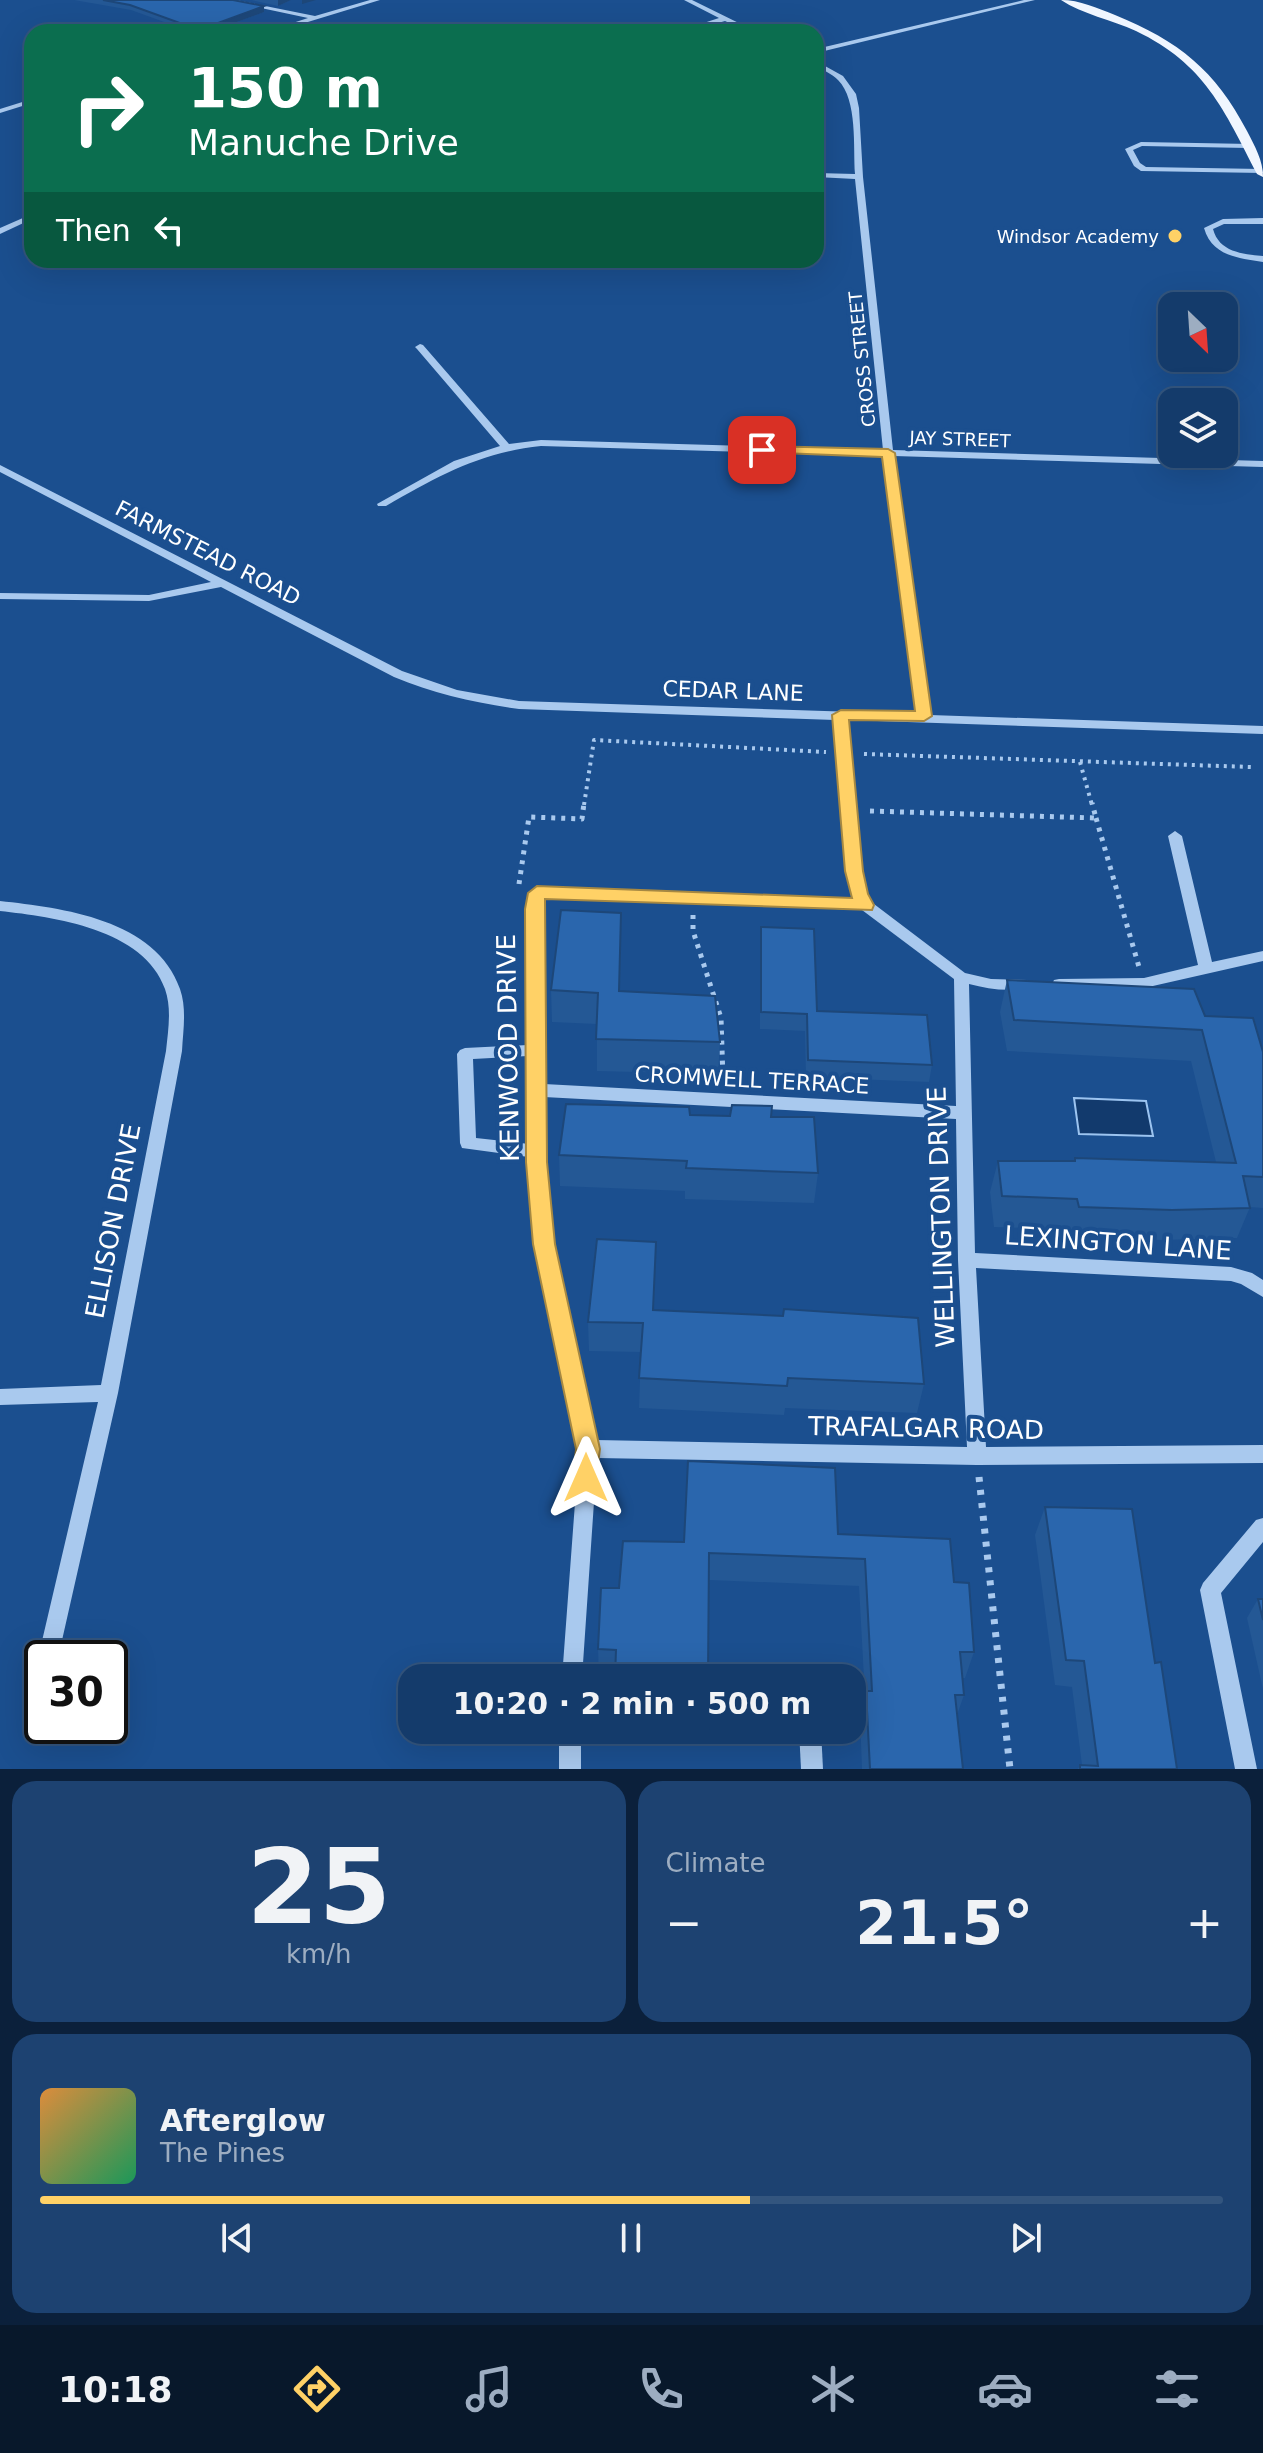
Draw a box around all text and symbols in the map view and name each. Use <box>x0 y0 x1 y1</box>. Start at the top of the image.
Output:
text: 150 m <box>188 55 383 120</box>
icon: right <box>56 56 160 160</box>
text: Manuche Drive <box>188 122 459 163</box>
icon: left <box>147 208 191 252</box>
text: Then <box>56 213 131 248</box>
place label: Windsor Academy <box>997 226 1159 247</box>
marker: Windsor Academy <box>1166 227 1184 245</box>
street label: CROSS STREET <box>844 289 880 428</box>
north arrow <box>1158 292 1238 372</box>
map controls <box>1158 292 1238 468</box>
button: layers <box>1158 388 1238 468</box>
pin <box>728 416 796 484</box>
street label: JAY STREET <box>908 427 1012 451</box>
icon: arrive <box>740 428 784 472</box>
street label: FARMSTEAD ROAD <box>111 495 305 611</box>
street label: CEDAR LANE <box>662 676 804 706</box>
street label: KENWOOD DRIVE <box>491 934 525 1162</box>
street label: CROMWELL TERRACE <box>634 1061 870 1099</box>
street label: WELLINGTON DRIVE <box>921 1086 961 1348</box>
street label: ELLISON DRIVE <box>79 1121 147 1321</box>
street label: LEXINGTON LANE <box>1003 1220 1233 1266</box>
street label: TRAFALGAR ROAD <box>807 1411 1044 1445</box>
position arrow <box>544 1436 628 1520</box>
speed limit sign: 30 <box>24 1640 128 1744</box>
text: 10:20 · 2 min · 500 m <box>453 1686 811 1721</box>
text: 25 <box>246 1826 391 1948</box>
text: Climate <box>666 1848 766 1878</box>
text: 21.5° <box>855 1888 1033 1958</box>
text: − <box>666 1897 702 1948</box>
text: + <box>1186 1897 1223 1948</box>
text: km/h <box>286 1939 352 1969</box>
text: Afterglow <box>160 2103 326 2138</box>
text: The Pines <box>160 2138 285 2168</box>
icon: previous <box>215 2216 259 2260</box>
icon: pause <box>609 2216 653 2260</box>
icon: next <box>1004 2216 1048 2260</box>
icon: directions <box>289 2361 345 2417</box>
icon: music <box>461 2361 517 2417</box>
icon: phone <box>633 2361 689 2417</box>
icon: climate <box>805 2361 861 2417</box>
icon: car <box>977 2361 1033 2417</box>
icon: filters <box>1149 2361 1205 2417</box>
text: 10:18 <box>58 2369 173 2410</box>

